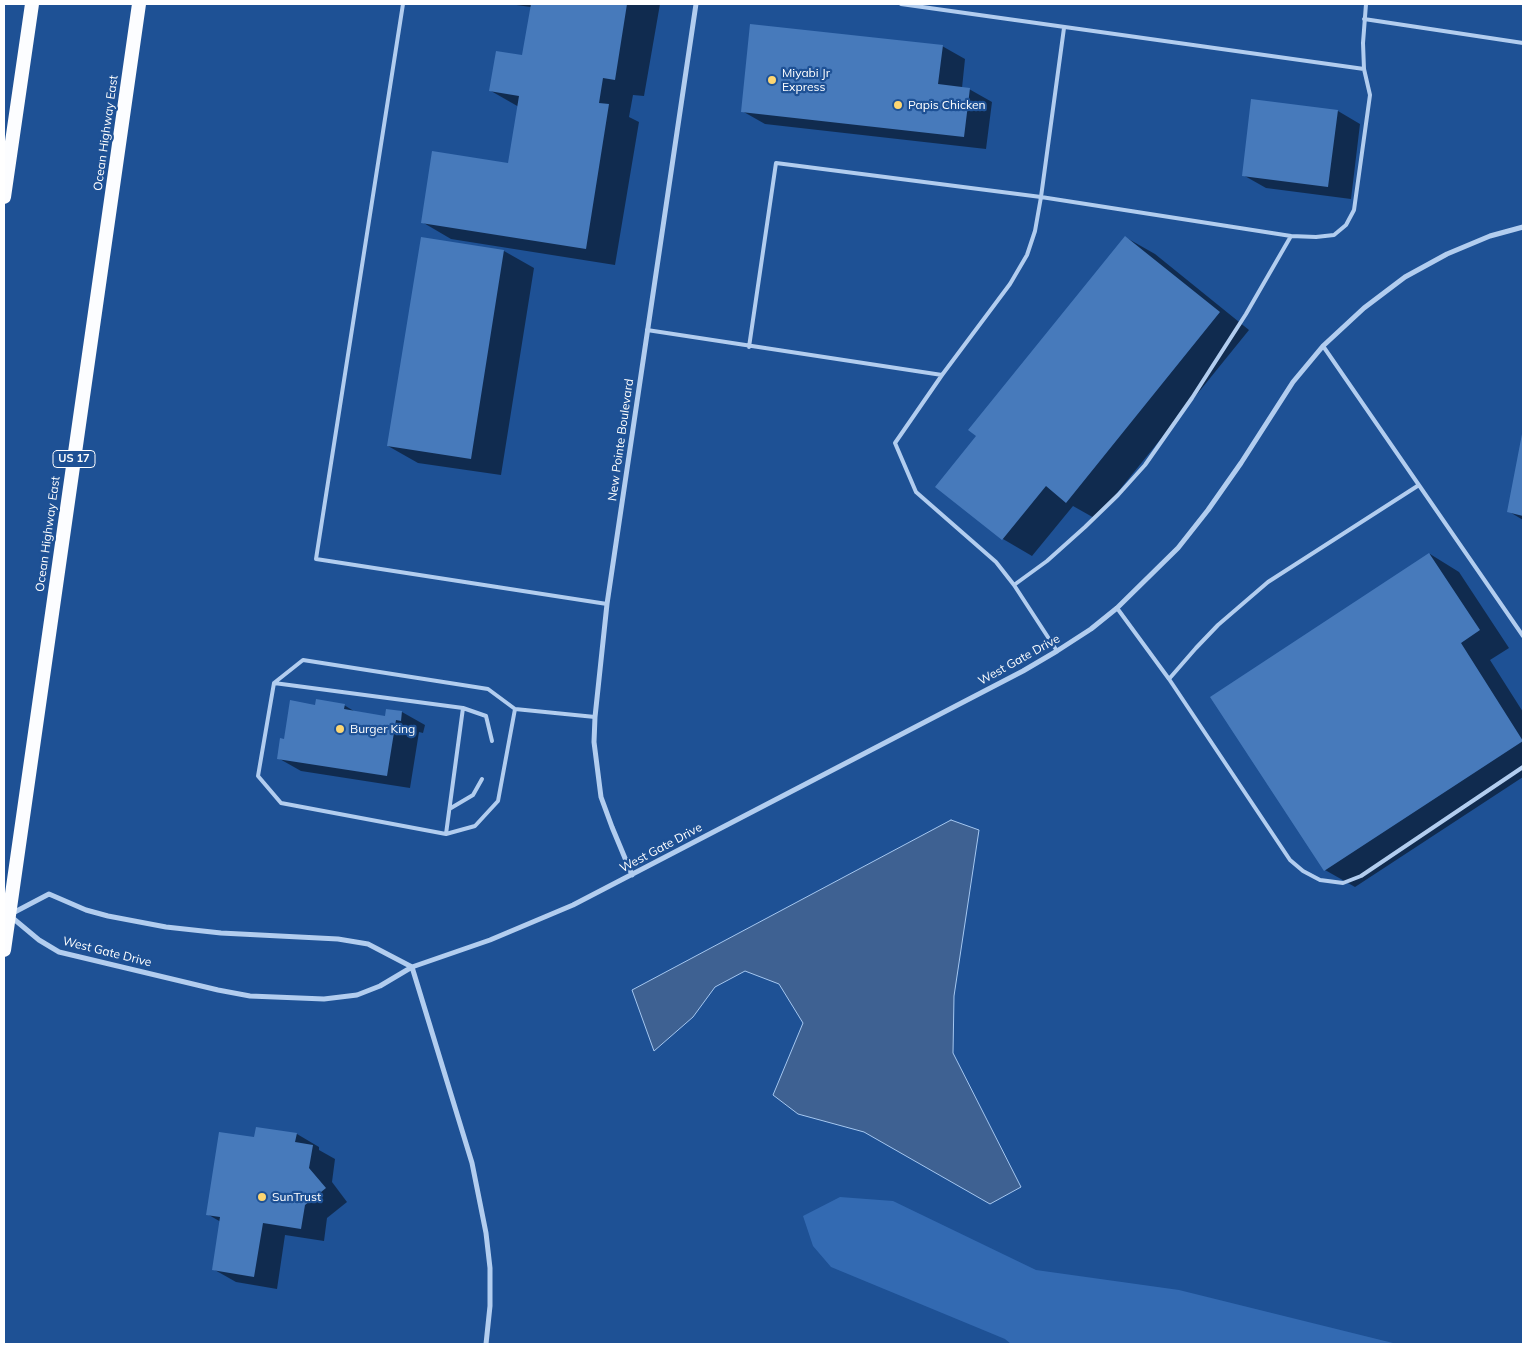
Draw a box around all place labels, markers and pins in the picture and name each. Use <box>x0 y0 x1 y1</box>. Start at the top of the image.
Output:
place label: Miyabi Jr Express <box>782 66 830 94</box>
marker: Miyabi Jr Express <box>766 74 778 86</box>
place label: Papis Chicken <box>908 98 985 112</box>
marker: Papis Chicken <box>892 99 904 111</box>
place label: Burger King <box>350 722 415 736</box>
marker: Burger King <box>334 723 346 735</box>
place label: SunTrust <box>272 1190 321 1204</box>
marker: SunTrust <box>256 1191 268 1203</box>

